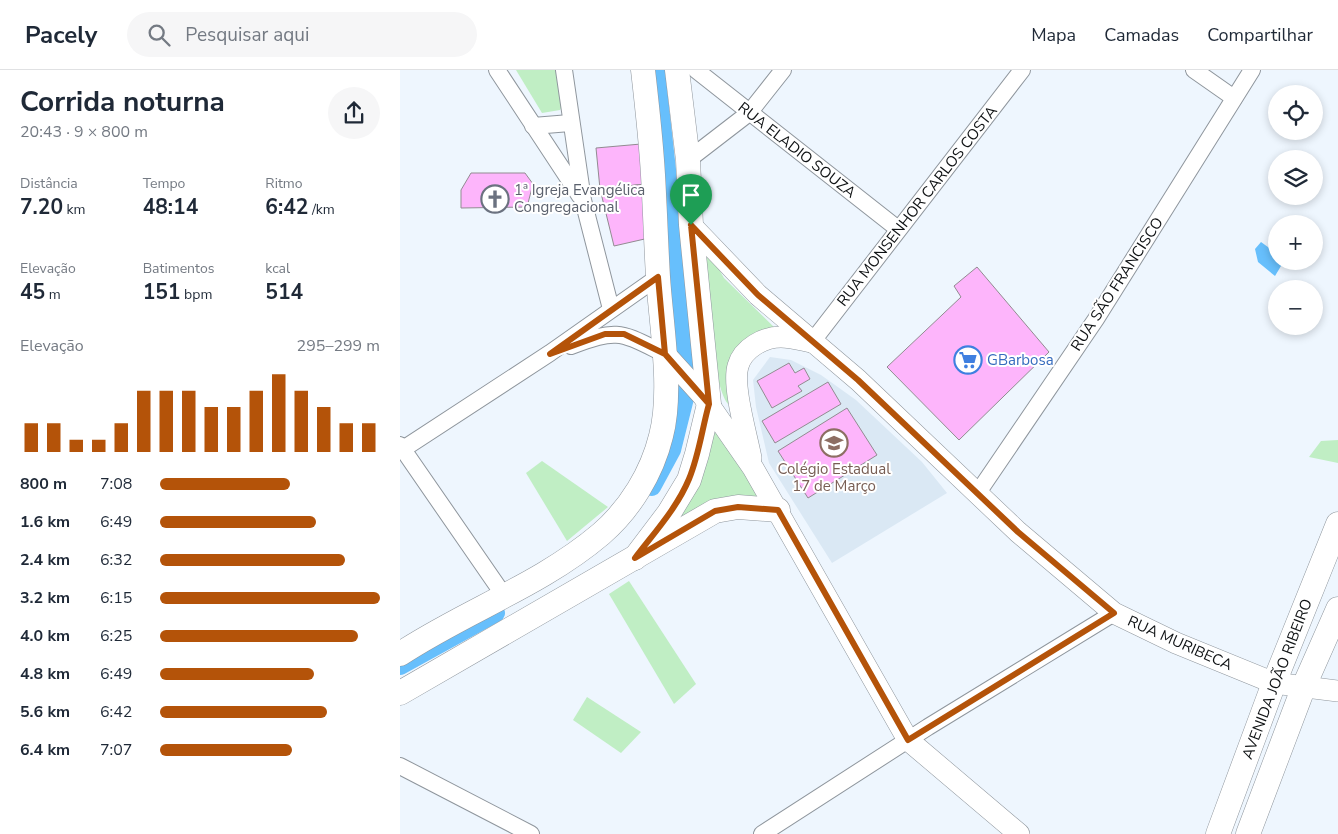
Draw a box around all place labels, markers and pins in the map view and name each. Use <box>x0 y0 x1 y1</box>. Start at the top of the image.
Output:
pin <box>670 174 712 225</box>
place label: 1ª Igreja Evangélica Congregacional <box>514 180 645 217</box>
church icon: 1ª Igreja Evangélica Congregacional <box>480 184 510 214</box>
supermarket icon: GBarbosa <box>953 345 983 375</box>
place label: GBarbosa <box>987 350 1054 370</box>
school or university icon: Colégio Estadual 17 de Março <box>819 428 849 458</box>
place label: Colégio Estadual 17 de Março <box>777 459 891 496</box>

